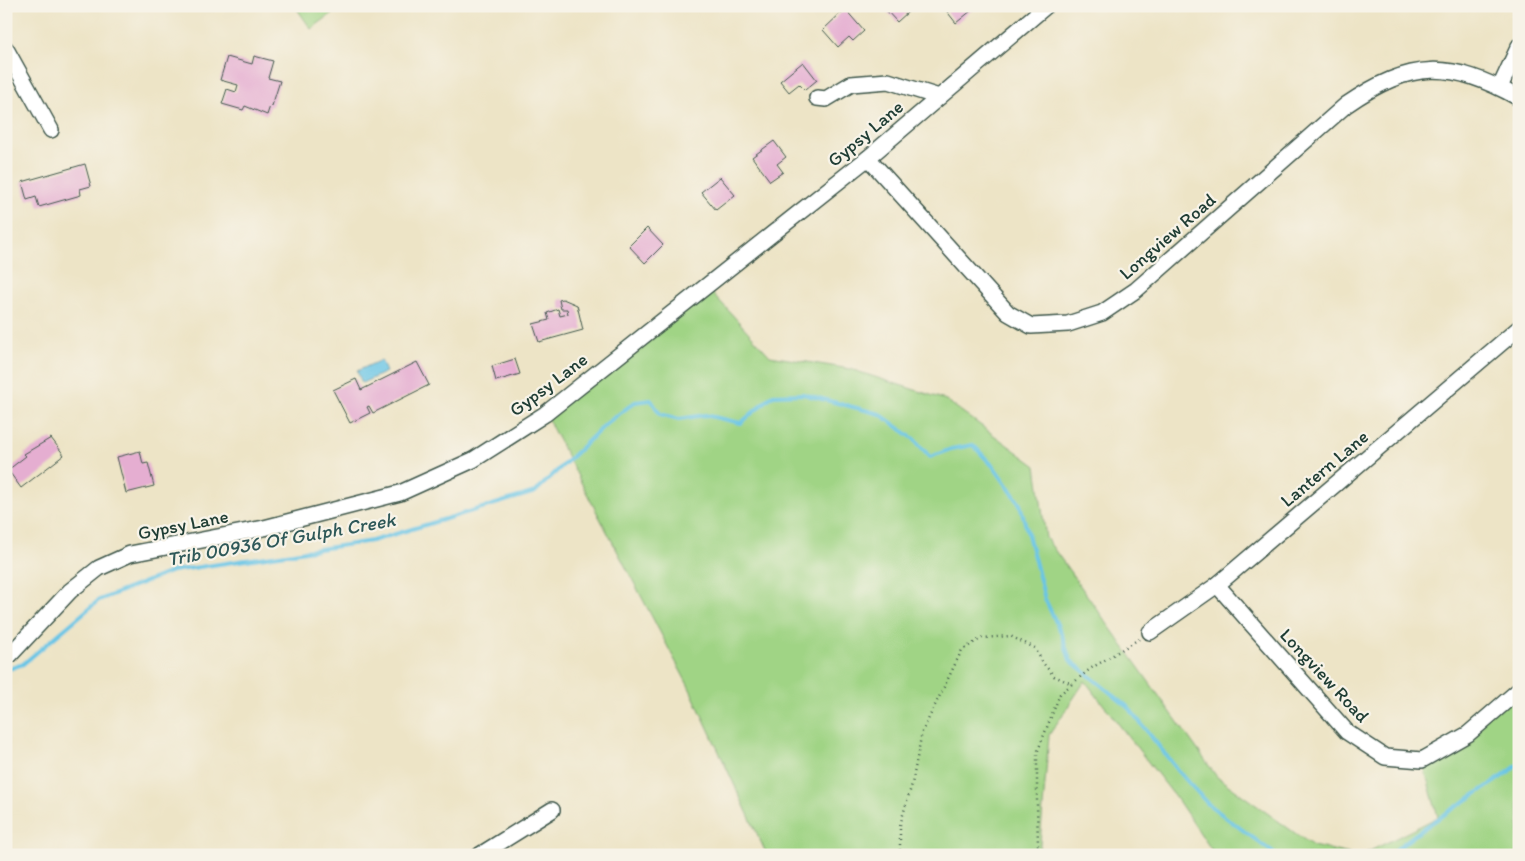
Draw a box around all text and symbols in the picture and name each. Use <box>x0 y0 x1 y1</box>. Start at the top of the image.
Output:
street label: Gypsy Lane <box>823 95 908 172</box>
street label: Longview Road <box>1114 188 1220 285</box>
street label: Gypsy Lane <box>505 348 592 421</box>
street label: Lantern Lane <box>1276 425 1373 512</box>
street label: Gypsy Lane <box>136 504 230 545</box>
water label: Trib 00936 Of Gulph Creek <box>165 507 399 571</box>
street label: Longview Road <box>1275 623 1374 727</box>

